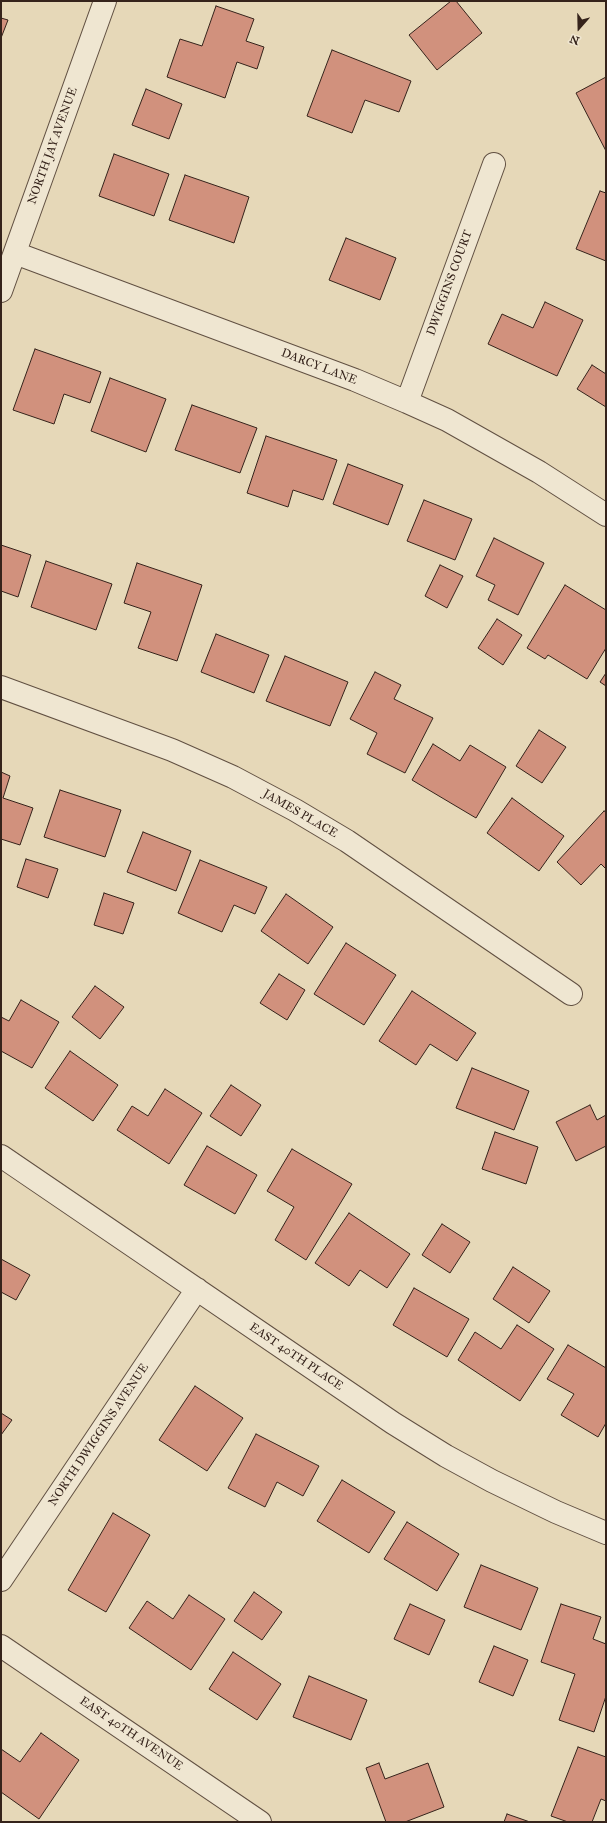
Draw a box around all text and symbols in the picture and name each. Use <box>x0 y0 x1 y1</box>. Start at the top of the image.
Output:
north arrow <box>559 8 599 48</box>
text: N <box>568 32 581 47</box>
street label: NORTH JAY AVENUE <box>25 85 81 207</box>
street label: DWIGGINS COURT <box>424 228 476 338</box>
street label: DARCY LANE <box>279 346 359 388</box>
street label: JAMES PLACE <box>260 787 340 841</box>
street label: EAST 40TH PLACE <box>246 1320 346 1394</box>
street label: NORTH DWIGGINS AVENUE <box>46 1361 152 1509</box>
street label: EAST 40TH AVENUE <box>77 1694 185 1774</box>

